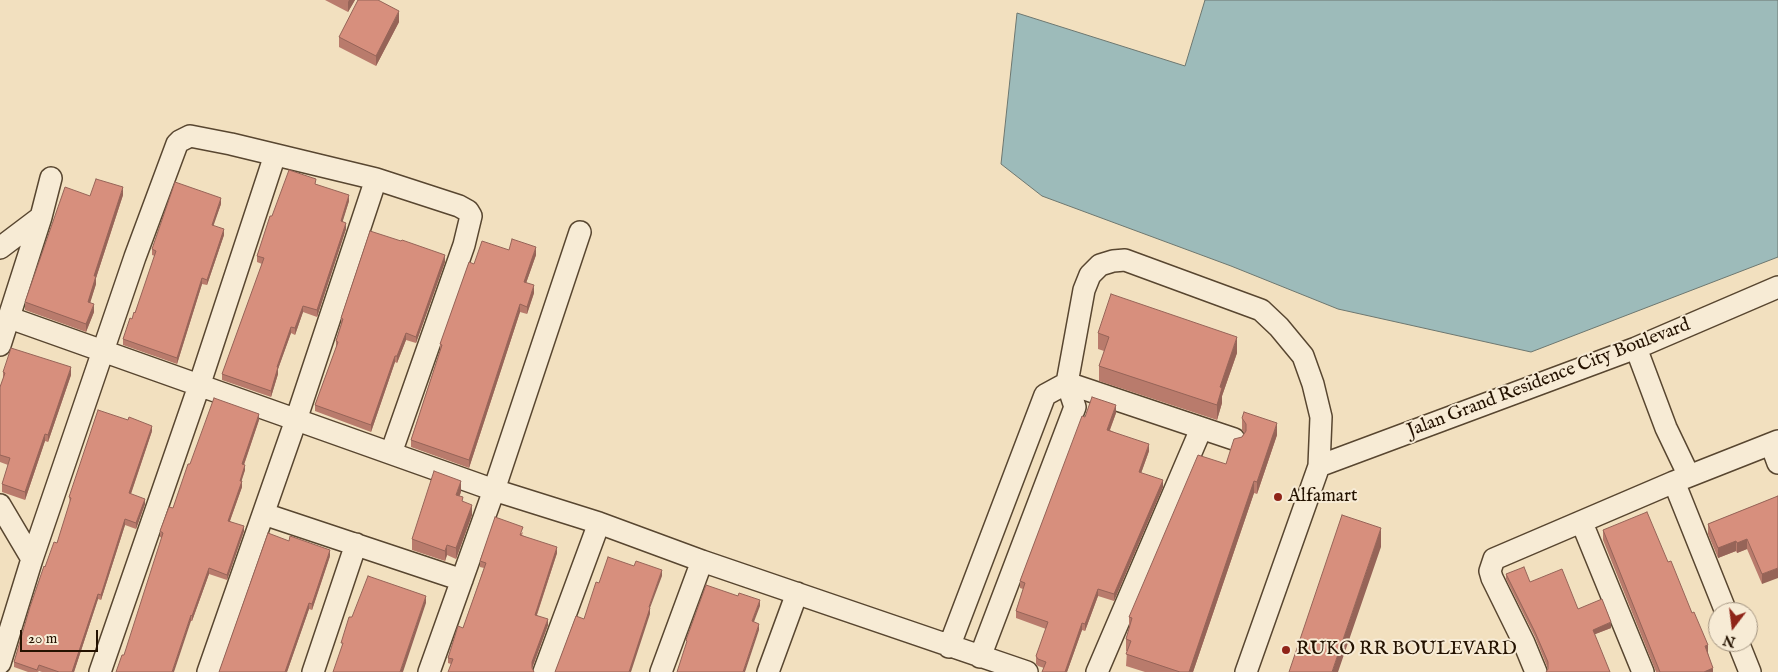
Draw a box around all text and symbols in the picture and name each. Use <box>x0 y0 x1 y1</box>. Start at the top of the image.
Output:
street label: Jalan Grand Residence City Boulevard <box>1404 314 1694 444</box>
place label: Alfamart <box>1288 486 1358 508</box>
marker: Alfamart <box>1272 491 1284 503</box>
north arrow <box>1708 602 1758 652</box>
scale bar <box>22 620 100 652</box>
text: 20 m <box>28 629 57 648</box>
text: N <box>1721 630 1738 651</box>
place label: RUKO RR BOULEVARD <box>1296 639 1517 661</box>
marker: RUKO RR BOULEVARD <box>1280 644 1292 656</box>

